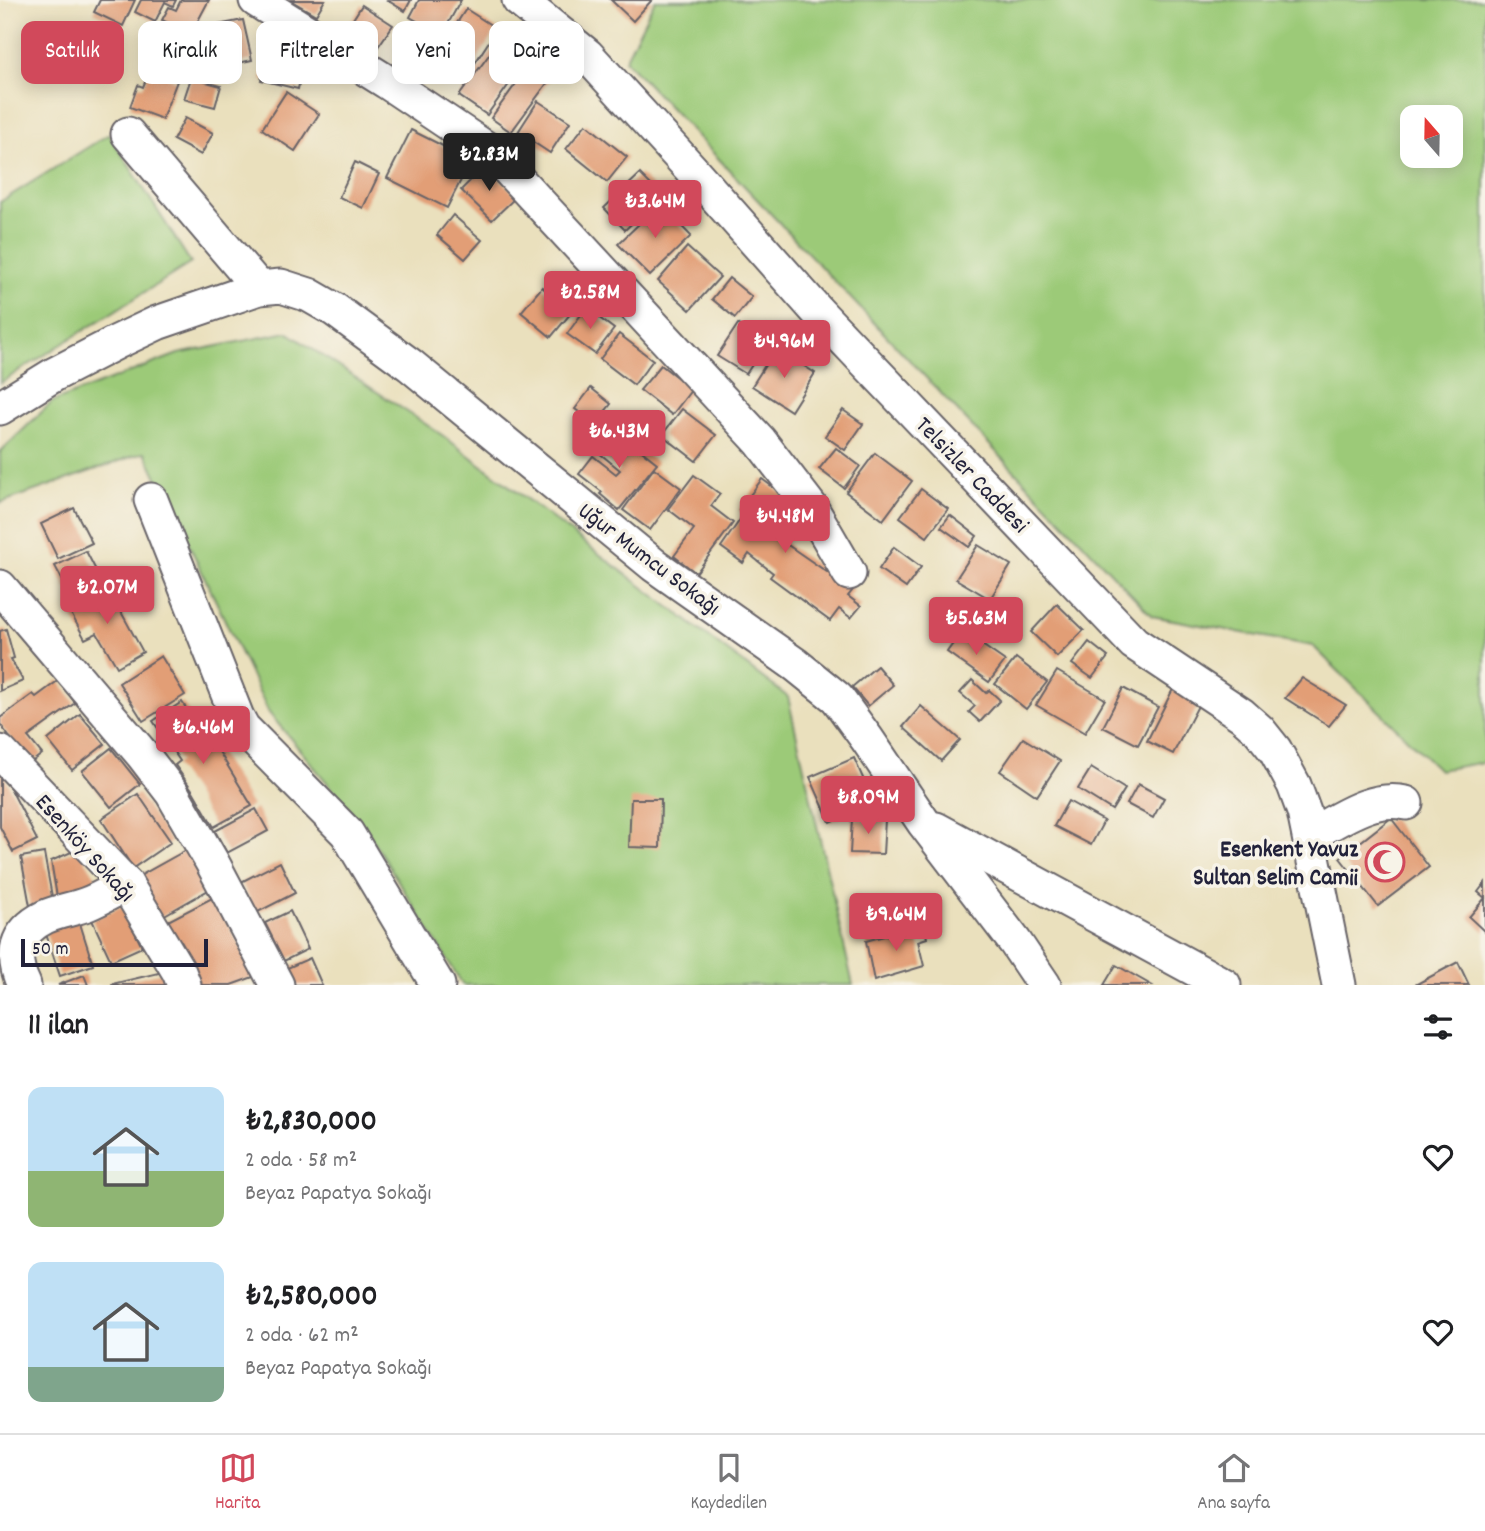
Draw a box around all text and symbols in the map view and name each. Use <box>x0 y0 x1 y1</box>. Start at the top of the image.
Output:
chip: Satılık <box>21 21 124 84</box>
chip: Kiralık <box>138 21 242 84</box>
chip: Filtreler <box>256 21 378 84</box>
chip: Yeni <box>392 21 475 84</box>
chip: Daire <box>489 21 584 84</box>
north arrow <box>1400 105 1463 168</box>
map controls <box>1400 105 1463 168</box>
pin: ₺2.83M <box>432 134 546 193</box>
text: ₺2.83M <box>459 139 519 172</box>
pin: ₺3.64M <box>598 180 712 240</box>
text: ₺3.64M <box>624 186 686 219</box>
pin: ₺2.58M <box>533 272 647 331</box>
text: ₺2.58M <box>560 277 620 310</box>
pin: ₺4.96M <box>727 320 841 380</box>
text: ₺4.96M <box>753 326 815 359</box>
pin: ₺6.43M <box>562 410 676 470</box>
street label: Telsizler Caddesi <box>906 410 1035 542</box>
text: ₺6.43M <box>588 416 650 449</box>
street label: Uğur Mumcu Sokağı <box>570 496 727 625</box>
pin: ₺4.48M <box>728 496 842 555</box>
text: ₺4.48M <box>756 501 814 534</box>
pin: ₺2.07M <box>50 566 164 626</box>
text: ₺2.07M <box>76 572 138 605</box>
pin: ₺5.63M <box>919 598 1033 657</box>
text: ₺5.63M <box>945 603 1007 636</box>
pin: ₺6.46M <box>146 706 260 766</box>
text: ₺6.46M <box>172 712 234 745</box>
pin: ₺8.09M <box>811 776 925 836</box>
text: ₺8.09M <box>837 782 899 815</box>
street label: Esenköy Sokağı <box>26 787 142 911</box>
place label: Esenkent Yavuz Sultan Selim Camii <box>1193 834 1359 896</box>
mosque icon: Esenkent Yavuz Sultan Selim Camii <box>1364 841 1406 883</box>
pin: ₺9.64M <box>839 894 953 953</box>
text: ₺9.64M <box>865 899 927 932</box>
scale bar <box>21 936 208 968</box>
text: 50 m <box>32 937 69 964</box>
text: 11 ilan <box>28 1006 89 1049</box>
icon: filters <box>1419 1008 1457 1046</box>
text: ₺2,830,000 <box>245 1102 377 1145</box>
icon: home <box>84 1115 168 1199</box>
icon: heart <box>1419 1138 1457 1176</box>
text: 2 oda · 58 m² <box>245 1145 357 1178</box>
text: Beyaz Papatya Sokağı <box>245 1178 432 1211</box>
text: ₺2,580,000 <box>245 1277 378 1320</box>
icon: home <box>84 1290 168 1374</box>
icon: heart <box>1419 1313 1457 1351</box>
text: 2 oda · 62 m² <box>245 1320 359 1353</box>
text: Beyaz Papatya Sokağı <box>245 1353 432 1386</box>
tab: Harita <box>215 1449 260 1518</box>
tab: Kaydedilen <box>690 1449 767 1518</box>
tab: Ana sayfa <box>1197 1449 1270 1518</box>

